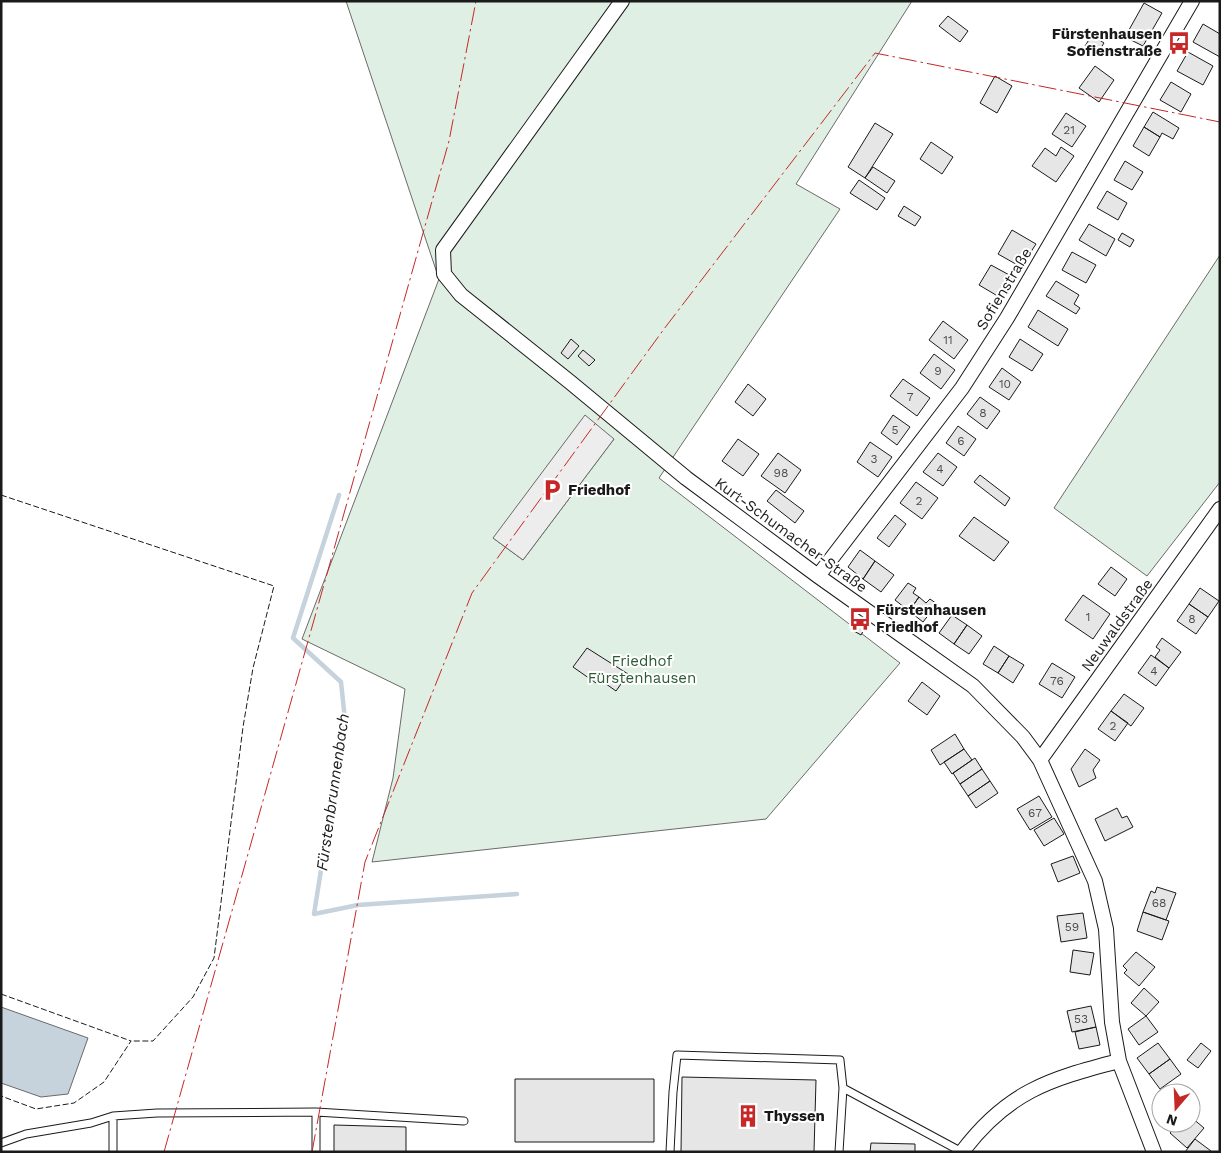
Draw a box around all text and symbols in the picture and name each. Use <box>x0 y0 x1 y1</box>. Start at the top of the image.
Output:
place label: Fürstenhausen Sofienstraße <box>1052 25 1162 60</box>
bus stop icon: Fürstenhausen Sofienstraße <box>1166 30 1192 56</box>
house number: 21 <box>1063 123 1075 137</box>
street label: Sofienstraße <box>972 245 1036 333</box>
house number: 11 <box>943 333 953 347</box>
house number: 9 <box>934 364 942 378</box>
house number: 10 <box>999 377 1011 391</box>
house number: 7 <box>907 390 914 404</box>
house number: 8 <box>979 406 987 420</box>
house number: 5 <box>892 423 899 437</box>
house number: 6 <box>957 434 965 448</box>
house number: 3 <box>871 452 878 466</box>
house number: 4 <box>936 462 944 476</box>
house number: 98 <box>774 466 788 480</box>
street label: Kurt-Schumacher-Straße <box>711 474 871 596</box>
parking icon: Friedhof <box>539 477 565 503</box>
place label: Friedhof <box>568 481 631 499</box>
house number: 2 <box>916 494 923 508</box>
street label: Neuwaldstraße <box>1077 575 1157 675</box>
place label: Fürstenhausen Friedhof <box>876 601 986 636</box>
bus stop icon: Fürstenhausen Friedhof <box>847 606 873 632</box>
house number: 1 <box>1086 610 1090 624</box>
house number: 8 <box>1188 612 1196 626</box>
park label: Friedhof Fürstenhausen <box>588 652 696 687</box>
house number: 4 <box>1150 664 1158 678</box>
house number: 76 <box>1050 674 1064 688</box>
water label: Fürstenbrunnenbach <box>312 712 353 872</box>
house number: 2 <box>1110 719 1117 733</box>
house number: 67 <box>1028 806 1042 820</box>
house number: 68 <box>1152 896 1166 910</box>
house number: 59 <box>1065 920 1079 934</box>
house number: 53 <box>1074 1012 1088 1026</box>
north arrow <box>1151 1083 1201 1133</box>
building icon: Thyssen <box>735 1103 761 1129</box>
place label: Thyssen <box>764 1107 825 1125</box>
text: N <box>1164 1111 1179 1130</box>

